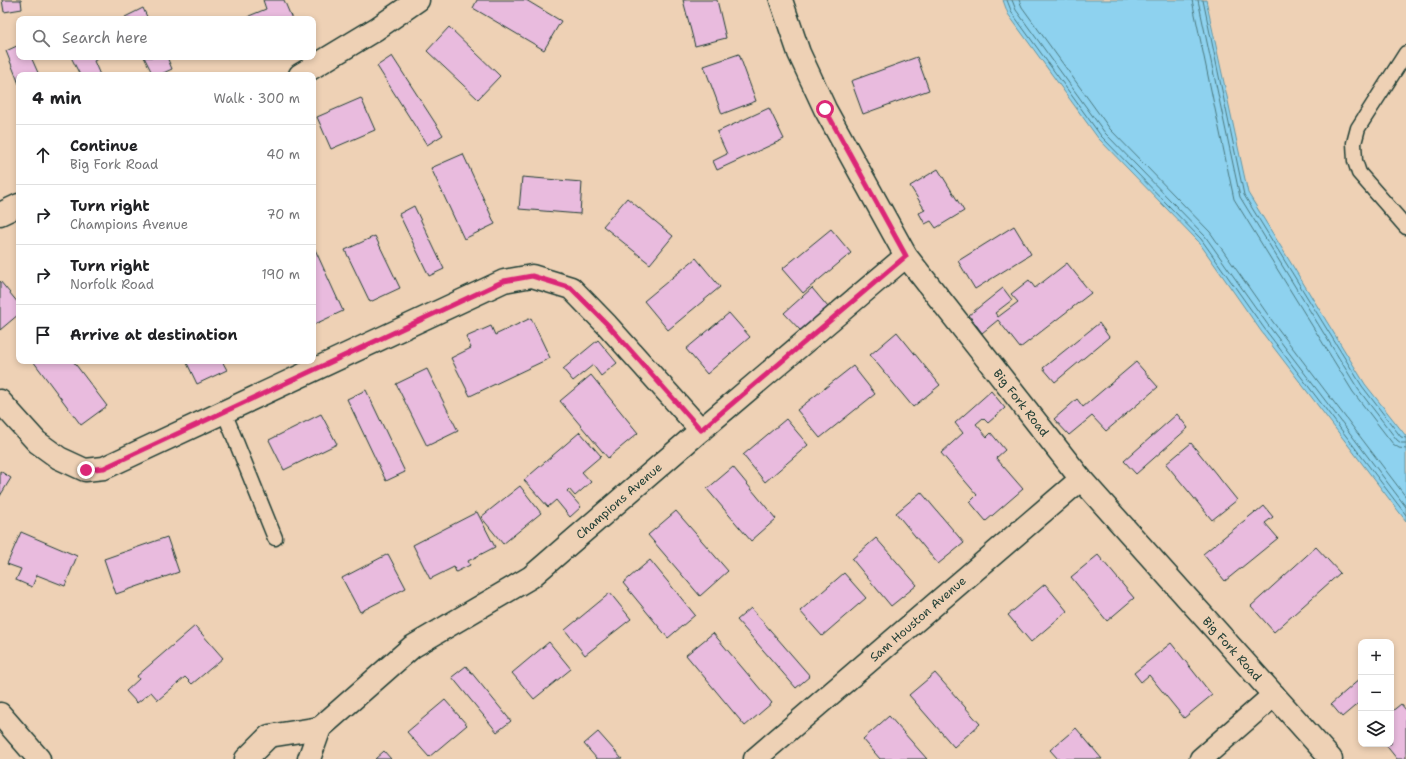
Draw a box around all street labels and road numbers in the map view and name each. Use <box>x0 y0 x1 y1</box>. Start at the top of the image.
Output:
street label: Big Fork Road <box>990 366 1053 440</box>
street label: Champions Avenue <box>573 459 666 543</box>
street label: Sam Houston Avenue <box>866 573 970 665</box>
street label: Big Fork Road <box>1199 613 1265 685</box>

